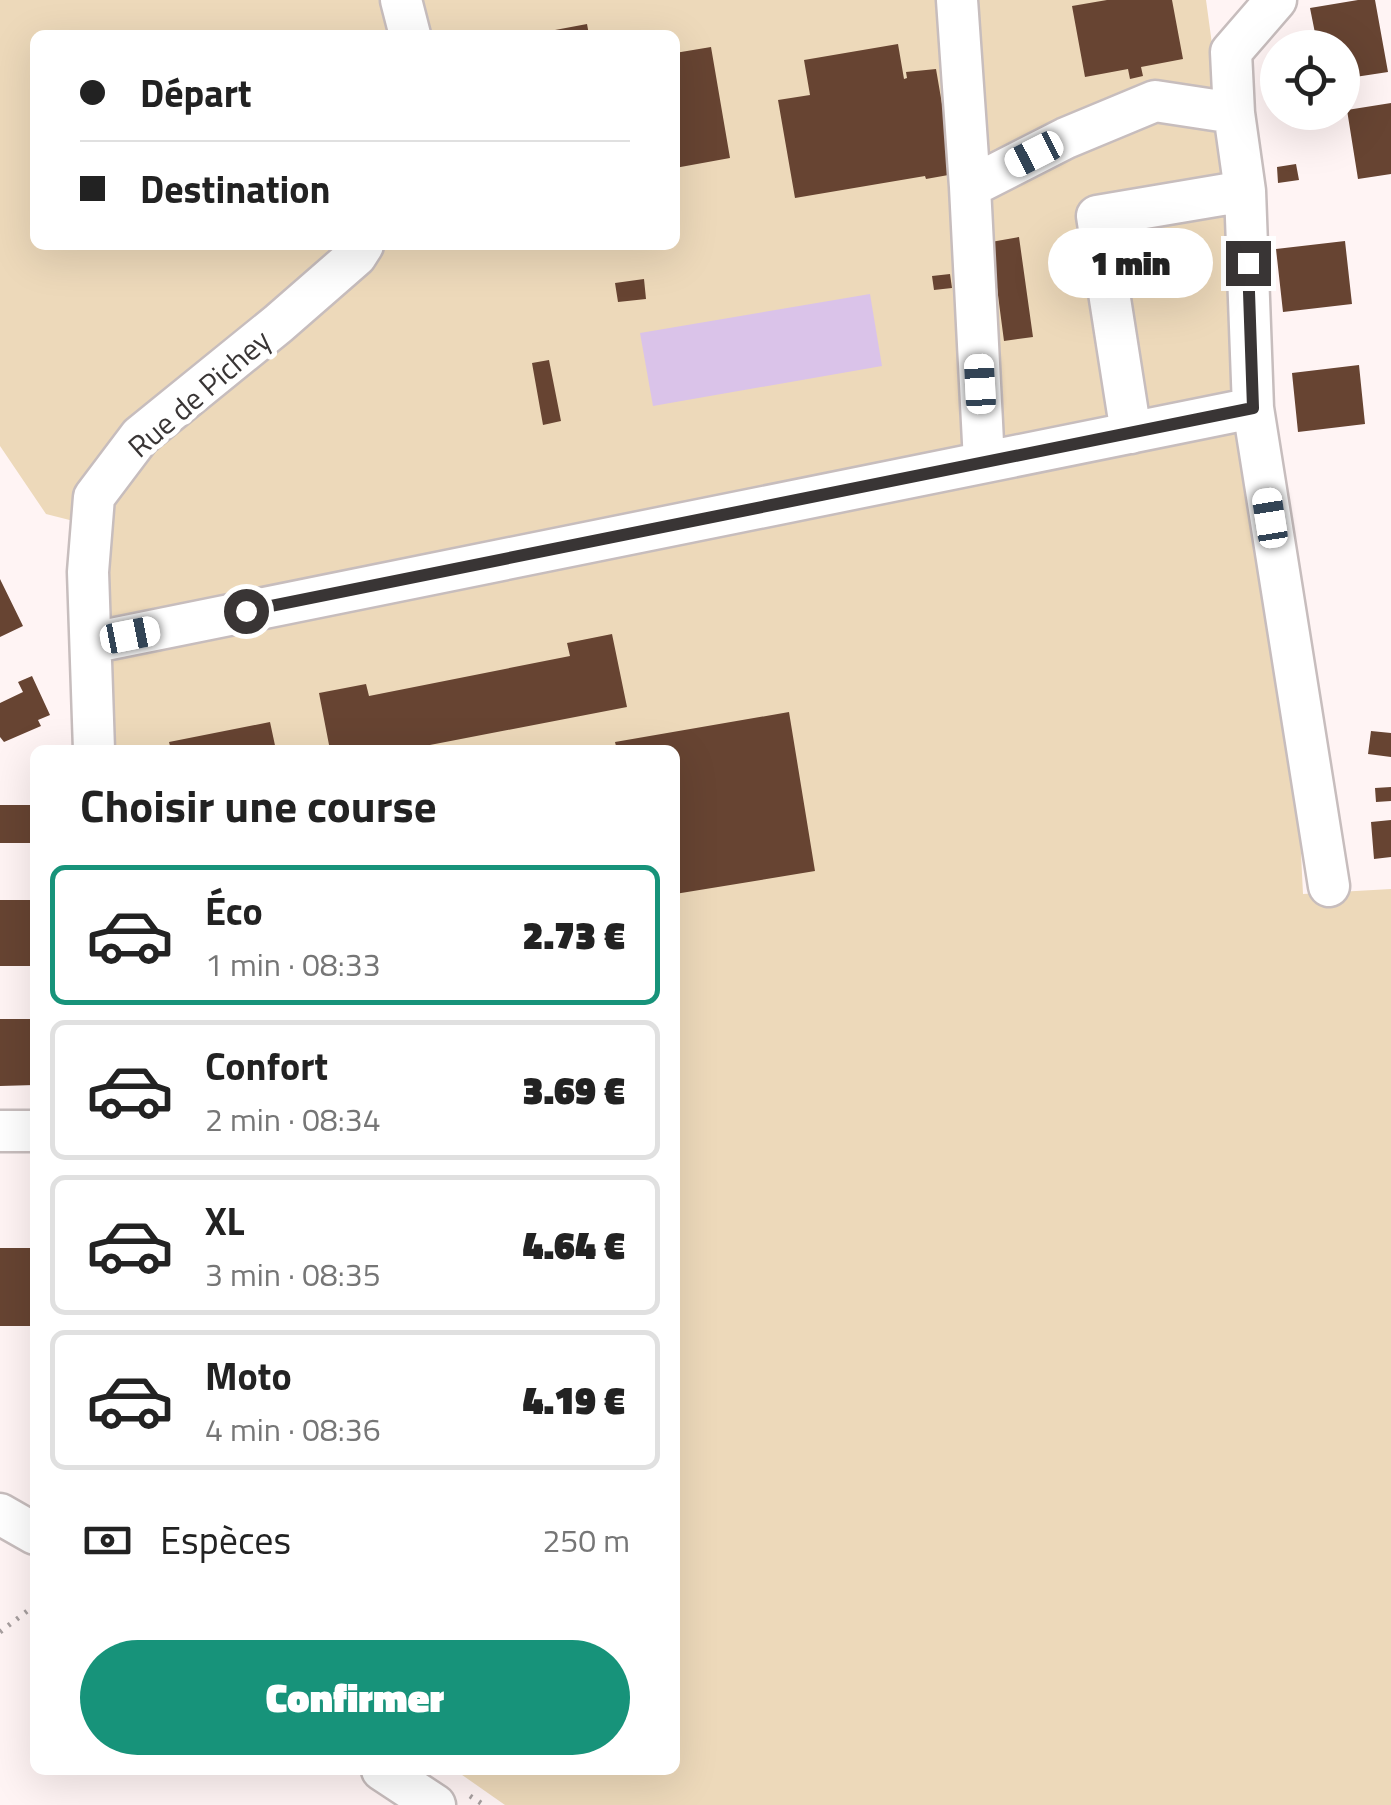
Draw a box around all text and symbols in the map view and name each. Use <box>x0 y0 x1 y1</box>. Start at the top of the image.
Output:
map controls <box>1260 30 1360 130</box>
button: locate <box>1260 30 1360 130</box>
text: Départ <box>140 64 252 122</box>
car <box>1000 127 1068 181</box>
text: Destination <box>140 160 331 218</box>
callout: 1 min <box>1048 228 1213 298</box>
text: 1 min <box>1091 239 1170 287</box>
route end <box>1226 241 1271 286</box>
street label: Rue de Pichey <box>117 318 281 468</box>
car <box>963 353 997 415</box>
car <box>1250 486 1290 550</box>
route start <box>224 589 269 634</box>
car <box>98 615 162 655</box>
text: Choisir une course <box>80 771 437 839</box>
text: Éco <box>205 882 263 940</box>
icon: car <box>85 890 175 980</box>
text: 2.73 € <box>523 906 625 964</box>
text: 1 min · 08:33 <box>205 940 381 988</box>
text: Confort <box>205 1037 328 1095</box>
icon: car <box>85 1045 175 1135</box>
text: 3.69 € <box>523 1061 625 1119</box>
text: 2 min · 08:34 <box>205 1095 381 1143</box>
text: XL <box>205 1192 245 1250</box>
icon: car <box>85 1200 175 1290</box>
text: 4.64 € <box>523 1216 625 1274</box>
text: 3 min · 08:35 <box>205 1250 381 1298</box>
text: Moto <box>205 1347 292 1405</box>
icon: car <box>85 1355 175 1445</box>
text: 4.19 € <box>523 1371 625 1429</box>
text: 4 min · 08:36 <box>205 1405 381 1453</box>
text: Espèces <box>160 1511 291 1569</box>
icon: cash <box>80 1513 135 1568</box>
text: 250 m <box>542 1516 630 1564</box>
button: Confirmer <box>80 1640 630 1755</box>

